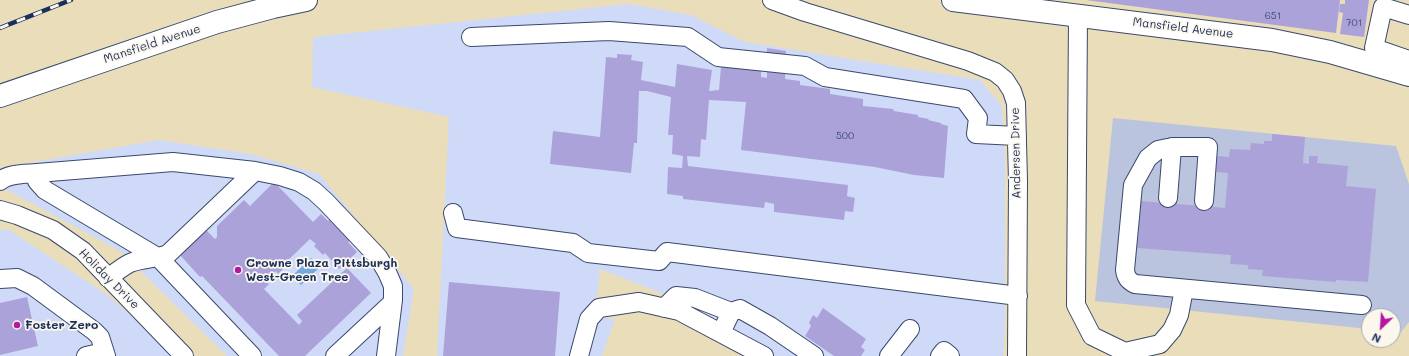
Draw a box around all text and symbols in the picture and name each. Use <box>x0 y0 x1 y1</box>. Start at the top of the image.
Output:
house number: 651 <box>1265 10 1281 22</box>
street label: Mansfield Avenue <box>1132 15 1234 41</box>
house number: 701 <box>1346 17 1362 29</box>
street label: Mansfield Avenue <box>102 22 202 66</box>
street label: Andersen Drive <box>1008 107 1024 199</box>
house number: 500 <box>836 130 854 142</box>
street label: Holiday Drive <box>76 246 142 312</box>
place label: Crowne Plaza Pittsburgh West-Green Tree <box>246 256 397 284</box>
marker: Crowne Plaza Pittsburgh West-Green Tree <box>233 265 243 275</box>
north arrow <box>1361 308 1401 348</box>
place label: Foster Zero <box>25 318 98 332</box>
marker: Foster Zero <box>12 320 22 330</box>
text: N <box>1369 330 1383 347</box>

